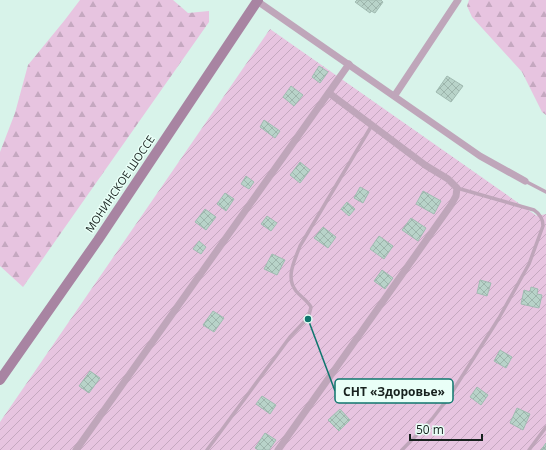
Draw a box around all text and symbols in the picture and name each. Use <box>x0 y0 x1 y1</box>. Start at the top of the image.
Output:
street label: МОНИНСКОЕ ШОССЕ <box>81 132 158 235</box>
callout: СНТ «Здоровье» <box>335 379 453 403</box>
text: СНТ «Здоровье» <box>343 383 445 400</box>
scale bar <box>410 416 482 442</box>
text: 50 m <box>416 421 444 438</box>

